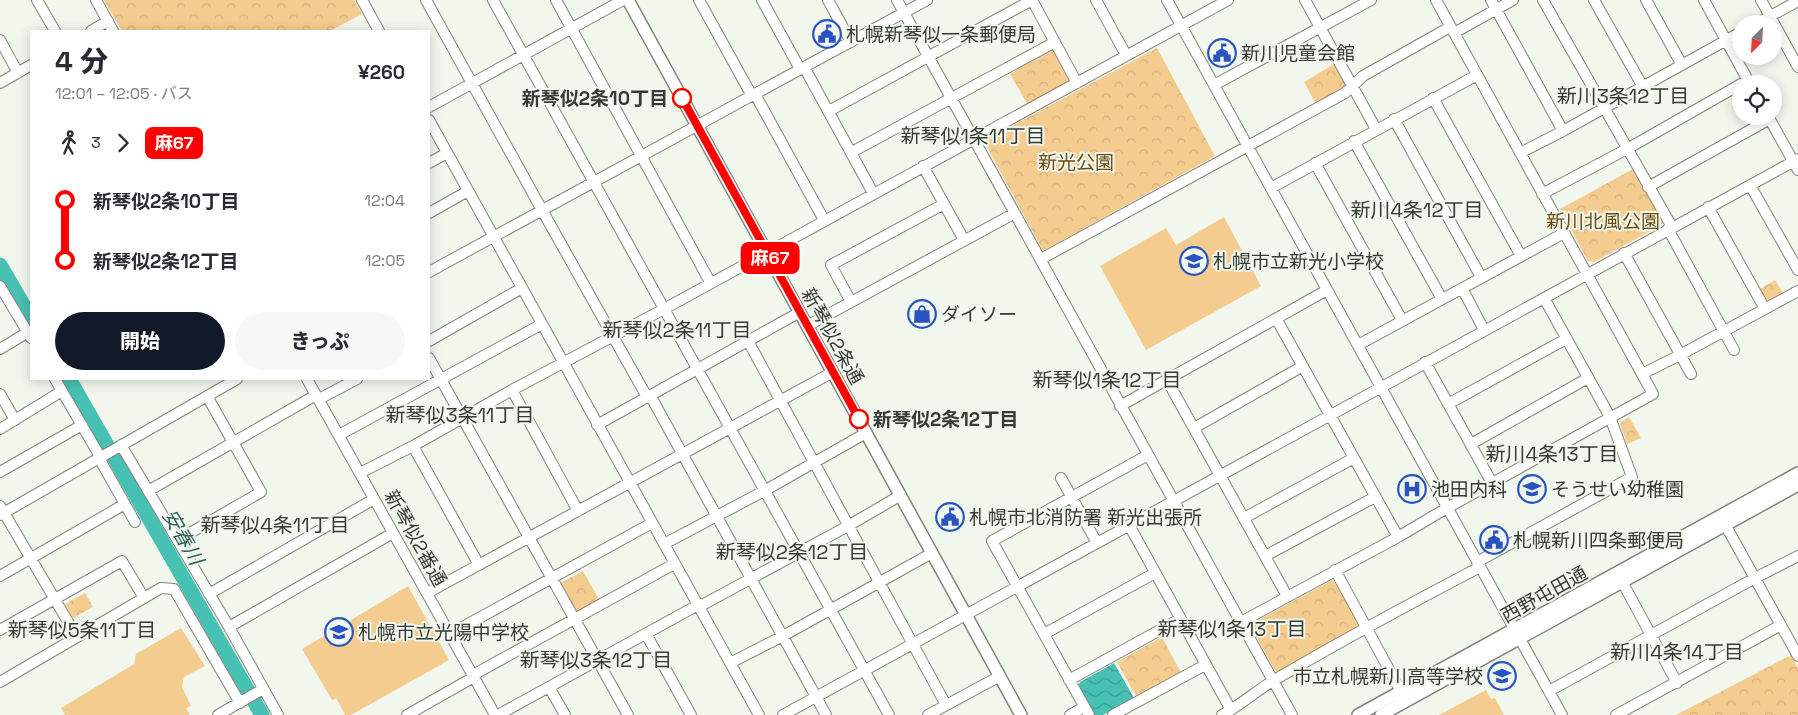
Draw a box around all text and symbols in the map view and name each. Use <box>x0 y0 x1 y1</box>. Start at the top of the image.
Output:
north arrow <box>1732 15 1782 65</box>
map controls <box>1732 15 1782 125</box>
public building icon: 札幌新琴似一条郵便局 <box>812 19 842 49</box>
place label: 札幌新琴似一条郵便局 <box>846 22 1036 47</box>
public building icon: 新川児童会館 <box>1207 38 1237 68</box>
place label: 新川児童会館 <box>1241 41 1355 66</box>
text: 4 分 <box>55 43 108 79</box>
text: ¥260 <box>358 60 405 85</box>
button: locate <box>1732 75 1782 125</box>
text: 12:01 – 12:05 · バス <box>55 83 193 104</box>
district label: 新川3条12丁目 <box>1557 83 1689 109</box>
place label: 新琴似2条10丁目 <box>522 86 668 111</box>
marker: 新琴似2条10丁目 <box>672 88 692 108</box>
district label: 新琴似1条11丁目 <box>900 123 1046 149</box>
icon: walk <box>55 129 83 157</box>
icon: forward <box>109 129 137 157</box>
text: 麻67 <box>155 131 193 154</box>
text: 3 <box>91 132 101 153</box>
park label: 新光公園 <box>1038 150 1114 175</box>
text: 新琴似2条10丁目 <box>93 189 239 214</box>
text: 12:04 <box>364 190 405 211</box>
district label: 新川4条12丁目 <box>1351 197 1483 223</box>
park label: 新川北風公園 <box>1546 209 1660 234</box>
line badge: 麻67 <box>741 242 799 274</box>
text: 麻67 <box>751 246 789 269</box>
school or university icon: 札幌市立新光小学校 <box>1179 246 1209 276</box>
text: 新琴似2条12丁目 <box>93 249 238 274</box>
place label: 札幌市立新光小学校 <box>1213 249 1384 274</box>
text: 12:05 <box>365 250 405 271</box>
street label: 新琴似2条通 <box>796 284 869 389</box>
shop icon: ダイソー <box>907 299 937 329</box>
place label: ダイソー <box>941 302 1017 327</box>
button: 開始 <box>55 312 225 370</box>
button: きっぷ <box>235 312 405 370</box>
district label: 新琴似2条11丁目 <box>603 317 751 343</box>
district label: 新琴似1条12丁目 <box>1033 367 1181 393</box>
district label: 新琴似3条11丁目 <box>386 402 534 428</box>
place label: 新琴似2条12丁目 <box>873 407 1018 432</box>
marker: 新琴似2条12丁目 <box>849 409 869 429</box>
district label: 新川4条13丁目 <box>1486 441 1618 467</box>
hospital icon: 池田内科 <box>1397 474 1427 504</box>
school or university icon: そうせい幼稚園 <box>1517 474 1547 504</box>
place label: 池田内科 <box>1431 477 1507 502</box>
place label: そうせい幼稚園 <box>1551 477 1684 502</box>
street label: 新琴似2番通 <box>379 486 452 591</box>
public building icon: 札幌市北消防署 新光出張所 <box>935 502 965 532</box>
water label: 安春川 <box>157 505 210 571</box>
place label: 札幌市北消防署 新光出張所 <box>969 505 1202 530</box>
district label: 新琴似4条11丁目 <box>200 512 350 538</box>
public building icon: 札幌新川四条郵便局 <box>1479 525 1509 555</box>
place label: 札幌新川四条郵便局 <box>1513 528 1684 553</box>
district label: 新琴似2条12丁目 <box>716 539 868 565</box>
street label: 西野屯田通 <box>1497 560 1592 628</box>
district label: 新琴似1条13丁目 <box>1158 616 1306 642</box>
district label: 新琴似5条11丁目 <box>8 617 156 643</box>
school or university icon: 札幌市立光陽中学校 <box>324 617 354 647</box>
place label: 札幌市立光陽中学校 <box>358 620 529 645</box>
district label: 新川4条14丁目 <box>1610 639 1744 665</box>
district label: 新琴似3条12丁目 <box>520 647 672 673</box>
school or university icon: 市立札幌新川高等学校 <box>1487 661 1517 691</box>
place label: 市立札幌新川高等学校 <box>1293 664 1483 689</box>

